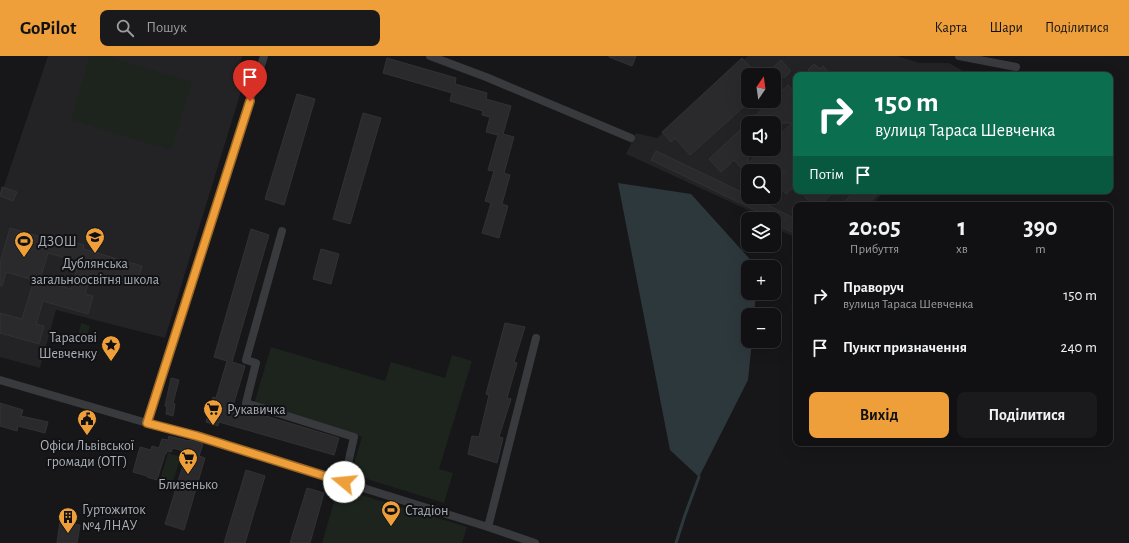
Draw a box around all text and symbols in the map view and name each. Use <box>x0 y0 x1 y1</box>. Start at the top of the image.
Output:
search box <box>100 10 380 46</box>
icon: search <box>114 17 136 39</box>
text: GoPilot <box>20 19 76 38</box>
text: Пошук <box>146 20 187 35</box>
text: Карта <box>935 21 967 35</box>
text: Шари <box>989 21 1023 35</box>
text: Поділитися <box>1045 21 1109 35</box>
pin <box>233 60 267 101</box>
icon: arrive <box>239 66 261 88</box>
north arrow <box>741 68 781 108</box>
map controls <box>741 68 781 348</box>
icon: right <box>809 88 861 140</box>
text: 150 m <box>875 89 939 117</box>
button: sound <box>741 116 781 156</box>
text: вулиця Тараса Шевченка <box>875 122 1055 140</box>
button: search <box>741 164 781 204</box>
icon: arrive <box>852 164 874 186</box>
text: Потім <box>809 167 844 182</box>
button: layers <box>741 212 781 252</box>
text: 20:05 <box>848 216 901 240</box>
text: 1 <box>958 216 966 240</box>
text: 390 <box>1023 216 1058 240</box>
school or university icon: Дублянська загальноосвітня школа <box>84 226 106 254</box>
sports icon: ДЗОШ <box>13 230 35 258</box>
place label: ДЗОШ <box>38 235 77 249</box>
text: Прибуття <box>850 243 899 256</box>
text: хв <box>956 243 968 256</box>
text: m <box>1035 243 1046 256</box>
place label: Дублянська загальноосвітня школа <box>31 257 160 287</box>
button: + <box>741 260 781 300</box>
text: Праворуч <box>843 280 904 295</box>
icon: right <box>809 285 831 307</box>
text: 150 m <box>1063 288 1097 303</box>
text: вулиця Тараса Шевченка <box>843 298 973 311</box>
button: − <box>741 308 781 348</box>
place label: Тарасові Шевченку <box>39 331 97 361</box>
place icon: Тарасові Шевченку <box>100 334 122 362</box>
icon: arrive <box>809 337 831 359</box>
text: Пункт призначення <box>843 340 967 355</box>
text: 240 m <box>1061 340 1097 355</box>
button: Вихід <box>809 392 949 438</box>
button: Поділитися <box>957 392 1097 438</box>
supermarket icon: Рукавичка <box>202 398 224 426</box>
place label: Рукавичка <box>227 403 286 417</box>
public building icon: Офіси Львівської громади (ОТГ) <box>76 408 98 436</box>
place label: Офіси Львівської громади (ОТГ) <box>40 439 135 469</box>
supermarket icon: Близенько <box>177 447 199 475</box>
position arrow <box>323 461 365 503</box>
place label: Близенько <box>158 478 218 492</box>
sports icon: Стадіон <box>380 499 402 527</box>
place label: Гуртожиток №4 ЛНАУ <box>82 503 146 533</box>
place label: Стадіон <box>405 504 448 518</box>
building icon: Гуртожиток №4 ЛНАУ <box>57 506 79 534</box>

